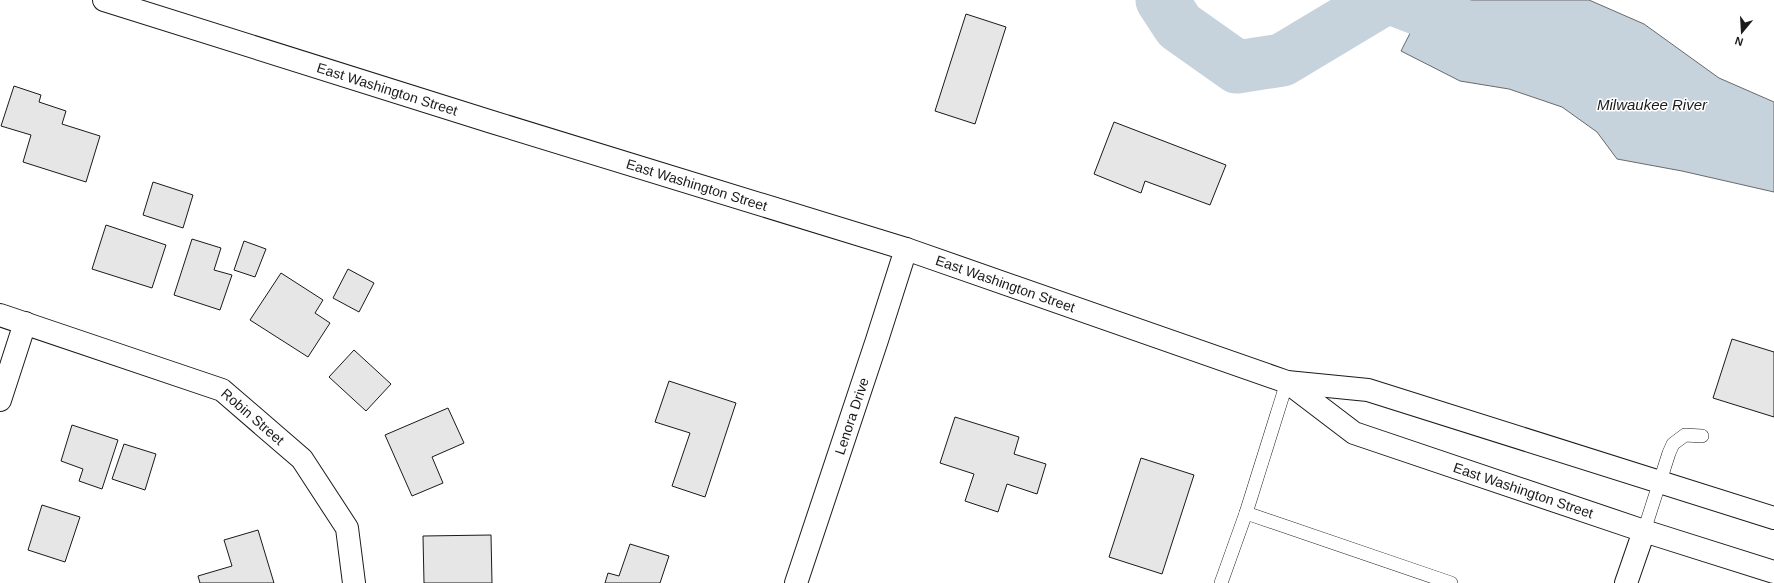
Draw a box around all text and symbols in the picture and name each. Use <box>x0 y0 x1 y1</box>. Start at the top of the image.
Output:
north arrow <box>1722 12 1762 52</box>
text: N <box>1733 35 1745 48</box>
street label: East Washington Street <box>315 59 460 119</box>
water label: Milwaukee River <box>1597 96 1708 113</box>
street label: East Washington Street <box>624 156 769 214</box>
street label: East Washington Street <box>933 252 1077 315</box>
street label: Lenora Drive <box>831 375 872 457</box>
street label: Robin Street <box>218 385 288 448</box>
street label: East Washington Street <box>1451 459 1596 521</box>

